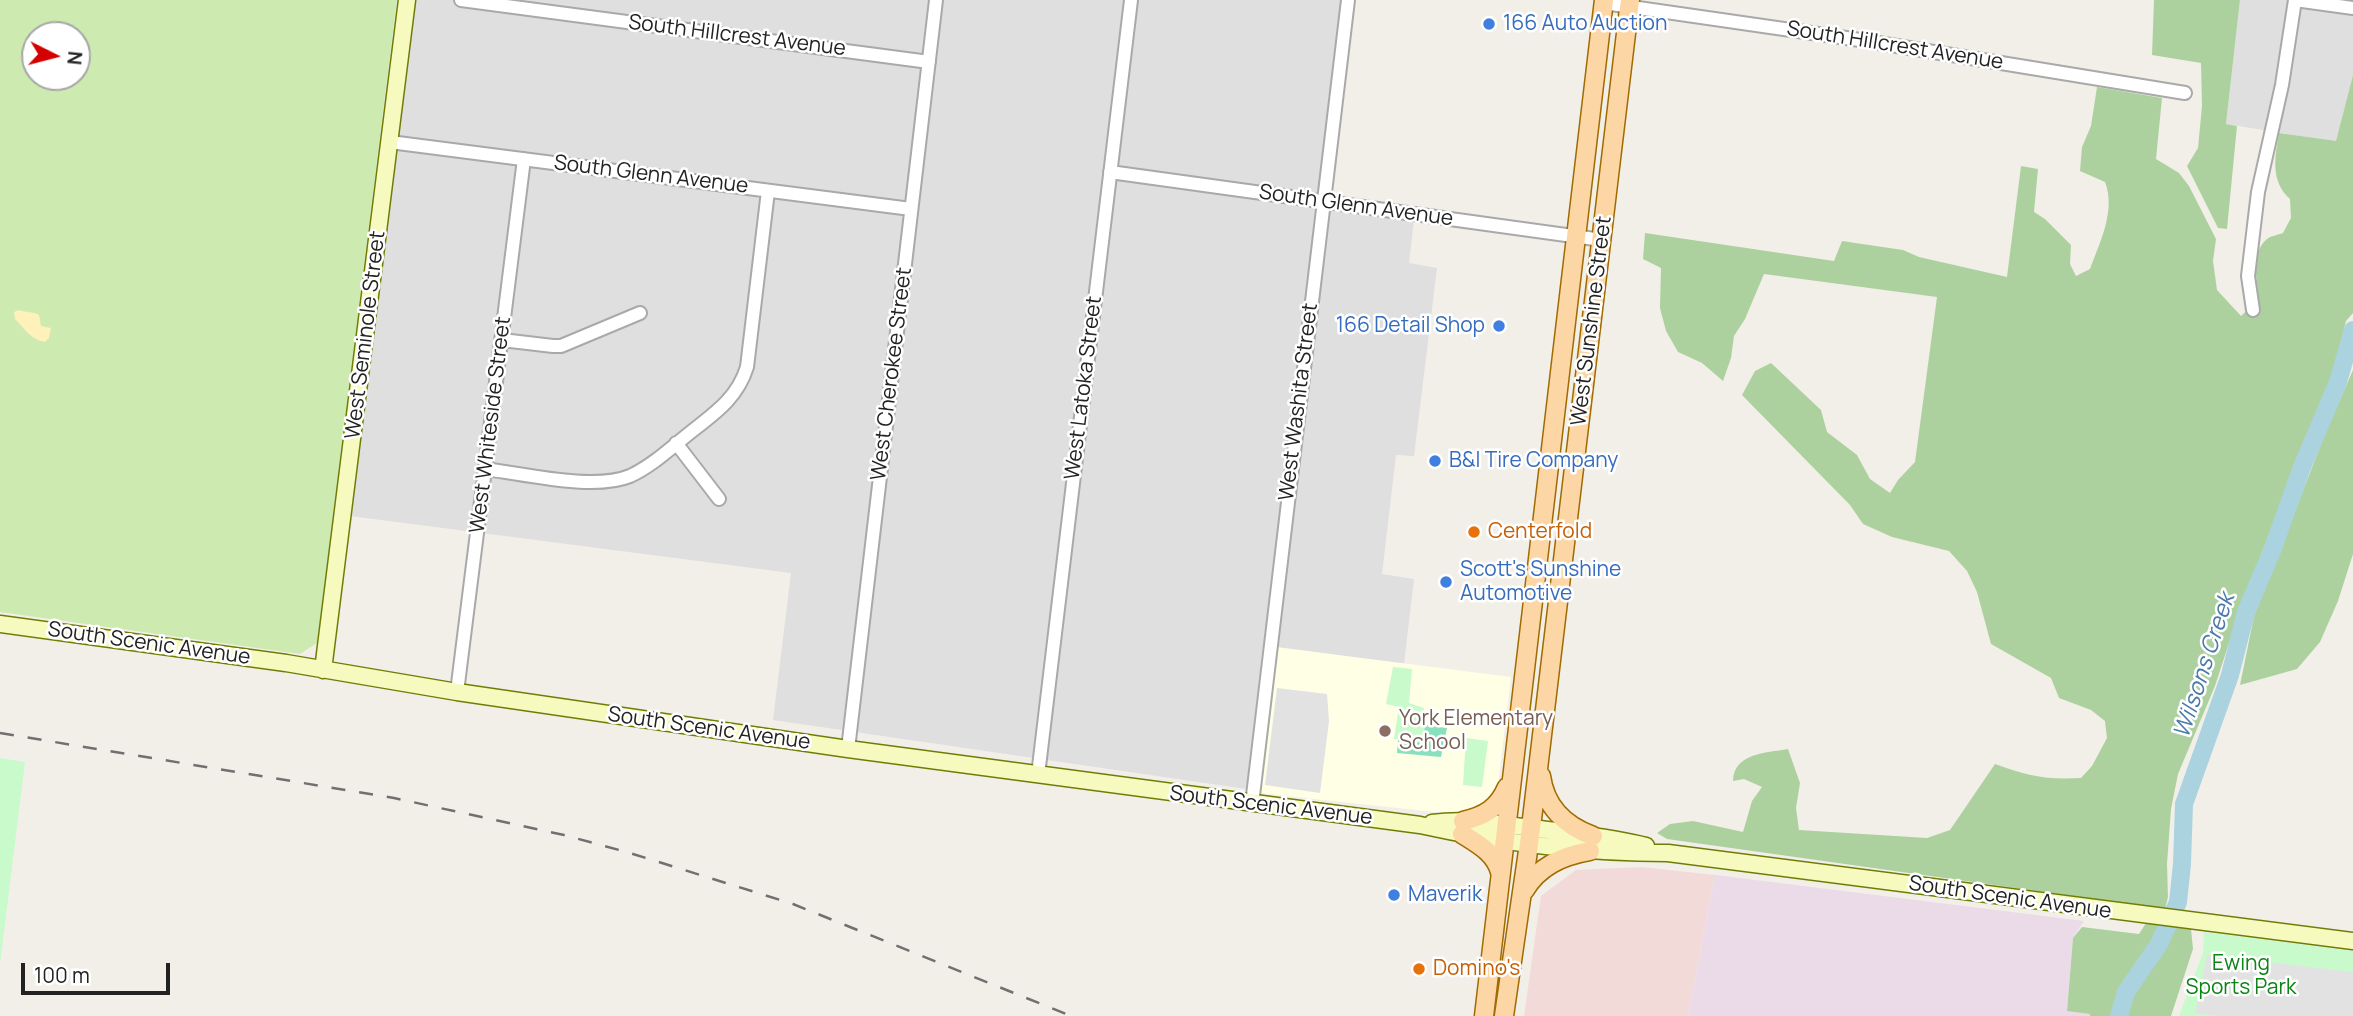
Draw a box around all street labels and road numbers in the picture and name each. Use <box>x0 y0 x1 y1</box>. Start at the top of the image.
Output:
street label: South Hillcrest Avenue <box>627 10 847 62</box>
street label: South Hillcrest Avenue <box>1785 16 2005 76</box>
street label: South Glenn Avenue <box>552 151 750 199</box>
street label: South Glenn Avenue <box>1257 180 1455 232</box>
street label: West Sunshine Street <box>1567 215 1617 427</box>
street label: West Seminole Street <box>341 229 391 441</box>
street label: West Cherokee Street <box>866 266 918 482</box>
street label: West Latoka Street <box>1060 295 1108 481</box>
street label: West Washita Street <box>1274 302 1324 502</box>
street label: West Whiteside Street <box>465 315 517 535</box>
street label: South Scenic Avenue <box>46 617 252 671</box>
street label: South Scenic Avenue <box>606 702 812 756</box>
street label: South Scenic Avenue <box>1168 781 1374 831</box>
street label: South Scenic Avenue <box>1907 871 2113 925</box>

